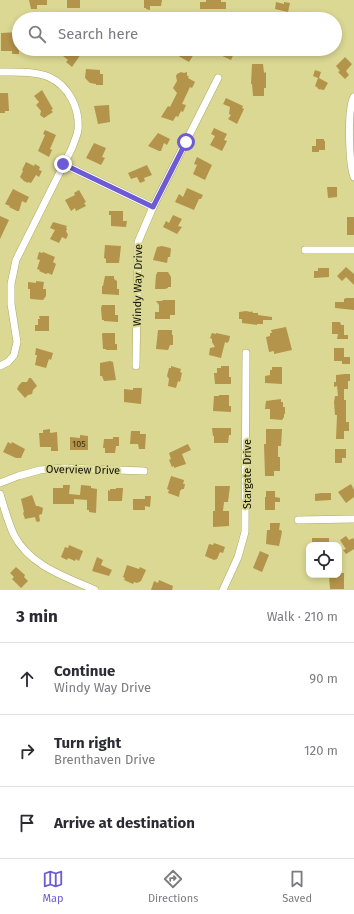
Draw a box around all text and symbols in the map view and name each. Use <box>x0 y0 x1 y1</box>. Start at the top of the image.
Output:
search box <box>12 12 342 56</box>
icon: search <box>26 23 48 45</box>
text: Search here <box>58 25 138 43</box>
route start <box>177 133 195 151</box>
route end <box>54 155 72 173</box>
street label: Windy Way Drive <box>131 244 145 326</box>
house number: 105 <box>72 439 86 449</box>
street label: Stargate Drive <box>241 439 254 509</box>
street label: Overview Drive <box>46 463 120 477</box>
map controls <box>306 542 342 578</box>
button: locate <box>306 542 342 578</box>
text: 3 min <box>16 606 58 627</box>
text: Walk · 210 m <box>267 609 338 624</box>
text: Continue <box>54 662 115 680</box>
icon: ahead <box>16 668 38 690</box>
text: 90 m <box>309 671 338 686</box>
text: Windy Way Drive <box>54 680 151 695</box>
text: Turn right <box>54 734 121 752</box>
icon: right <box>16 740 38 762</box>
text: 120 m <box>304 743 338 758</box>
text: Brenthaven Drive <box>54 752 155 767</box>
icon: arrive <box>16 812 38 834</box>
text: Arrive at destination <box>54 814 195 832</box>
tab: Map <box>42 868 64 905</box>
tab: Directions <box>148 868 198 905</box>
tab: Saved <box>282 868 312 905</box>

